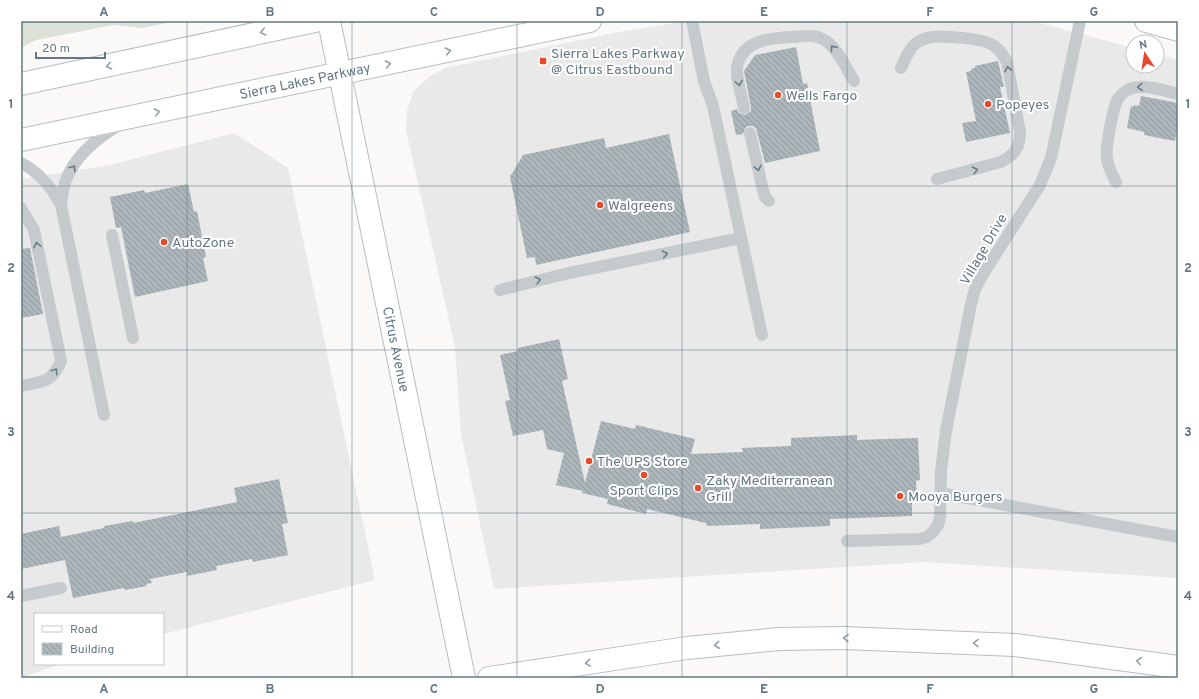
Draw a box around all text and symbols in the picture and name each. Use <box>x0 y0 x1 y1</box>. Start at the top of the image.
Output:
text: A <box>99 5 109 21</box>
text: B <box>266 5 275 21</box>
text: C <box>430 5 438 21</box>
text: D <box>595 5 605 21</box>
text: E <box>760 5 768 21</box>
text: F <box>926 5 934 21</box>
text: G <box>1090 5 1099 21</box>
one-way arrow <box>260 28 266 36</box>
scale bar <box>36 34 105 60</box>
north arrow <box>1125 34 1165 74</box>
text: N <box>1138 38 1148 53</box>
text: 20 m <box>42 41 70 57</box>
place label: Sierra Lakes Parkway @ Citrus Eastbound <box>551 46 685 79</box>
one-way arrow <box>830 46 837 53</box>
one-way arrow <box>445 48 451 56</box>
marker: Sierra Lakes Parkway @ Citrus Eastbound <box>538 56 548 66</box>
street label: Sierra Lakes Parkway <box>238 60 372 104</box>
one-way arrow <box>385 60 391 68</box>
one-way arrow <box>106 61 112 69</box>
one-way arrow <box>1004 66 1013 72</box>
one-way arrow <box>734 80 742 86</box>
one-way arrow <box>1137 83 1143 92</box>
place label: Wells Fargo <box>786 88 857 105</box>
marker: Wells Fargo <box>773 90 783 100</box>
text: 1 <box>8 97 14 113</box>
place label: Popeyes <box>996 97 1049 114</box>
text: 1 <box>1185 97 1191 113</box>
marker: Popeyes <box>983 99 993 109</box>
one-way arrow <box>154 109 160 117</box>
one-way arrow <box>68 165 75 172</box>
one-way arrow <box>753 165 761 171</box>
one-way arrow <box>971 166 978 174</box>
place label: Walgreens <box>608 198 673 215</box>
marker: Walgreens <box>595 200 605 210</box>
street label: Village Drive <box>957 211 1012 288</box>
place label: AutoZone <box>172 235 234 252</box>
marker: AutoZone <box>159 237 169 247</box>
one-way arrow <box>34 242 42 248</box>
one-way arrow <box>662 250 669 258</box>
text: 2 <box>7 261 15 277</box>
text: 2 <box>1184 261 1192 277</box>
one-way arrow <box>535 277 542 285</box>
street label: Citrus Avenue <box>378 305 412 394</box>
one-way arrow <box>50 368 58 375</box>
text: 3 <box>7 425 15 441</box>
text: 3 <box>1184 425 1192 441</box>
place label: The UPS Store <box>597 454 688 471</box>
marker: The UPS Store <box>584 456 594 466</box>
marker: Sport Clips <box>639 470 649 480</box>
place label: Zaky Mediterranean Grill <box>706 473 833 506</box>
place label: Sport Clips <box>609 483 679 500</box>
marker: Zaky Mediterranean Grill <box>693 483 703 493</box>
place label: Mooya Burgers <box>908 489 1002 506</box>
marker: Mooya Burgers <box>895 491 905 501</box>
text: 4 <box>7 589 15 605</box>
text: 4 <box>1184 589 1192 605</box>
legend <box>34 613 164 665</box>
text: Road <box>70 622 98 638</box>
one-way arrow <box>843 634 849 643</box>
one-way arrow <box>973 639 979 647</box>
one-way arrow <box>714 640 720 649</box>
text: Building <box>70 642 114 658</box>
one-way arrow <box>1136 657 1142 666</box>
one-way arrow <box>585 658 591 667</box>
text: A <box>99 682 109 698</box>
text: B <box>266 682 275 698</box>
text: C <box>430 682 438 698</box>
text: D <box>595 682 605 698</box>
text: E <box>760 682 768 698</box>
text: F <box>926 682 934 698</box>
text: G <box>1090 682 1099 698</box>

